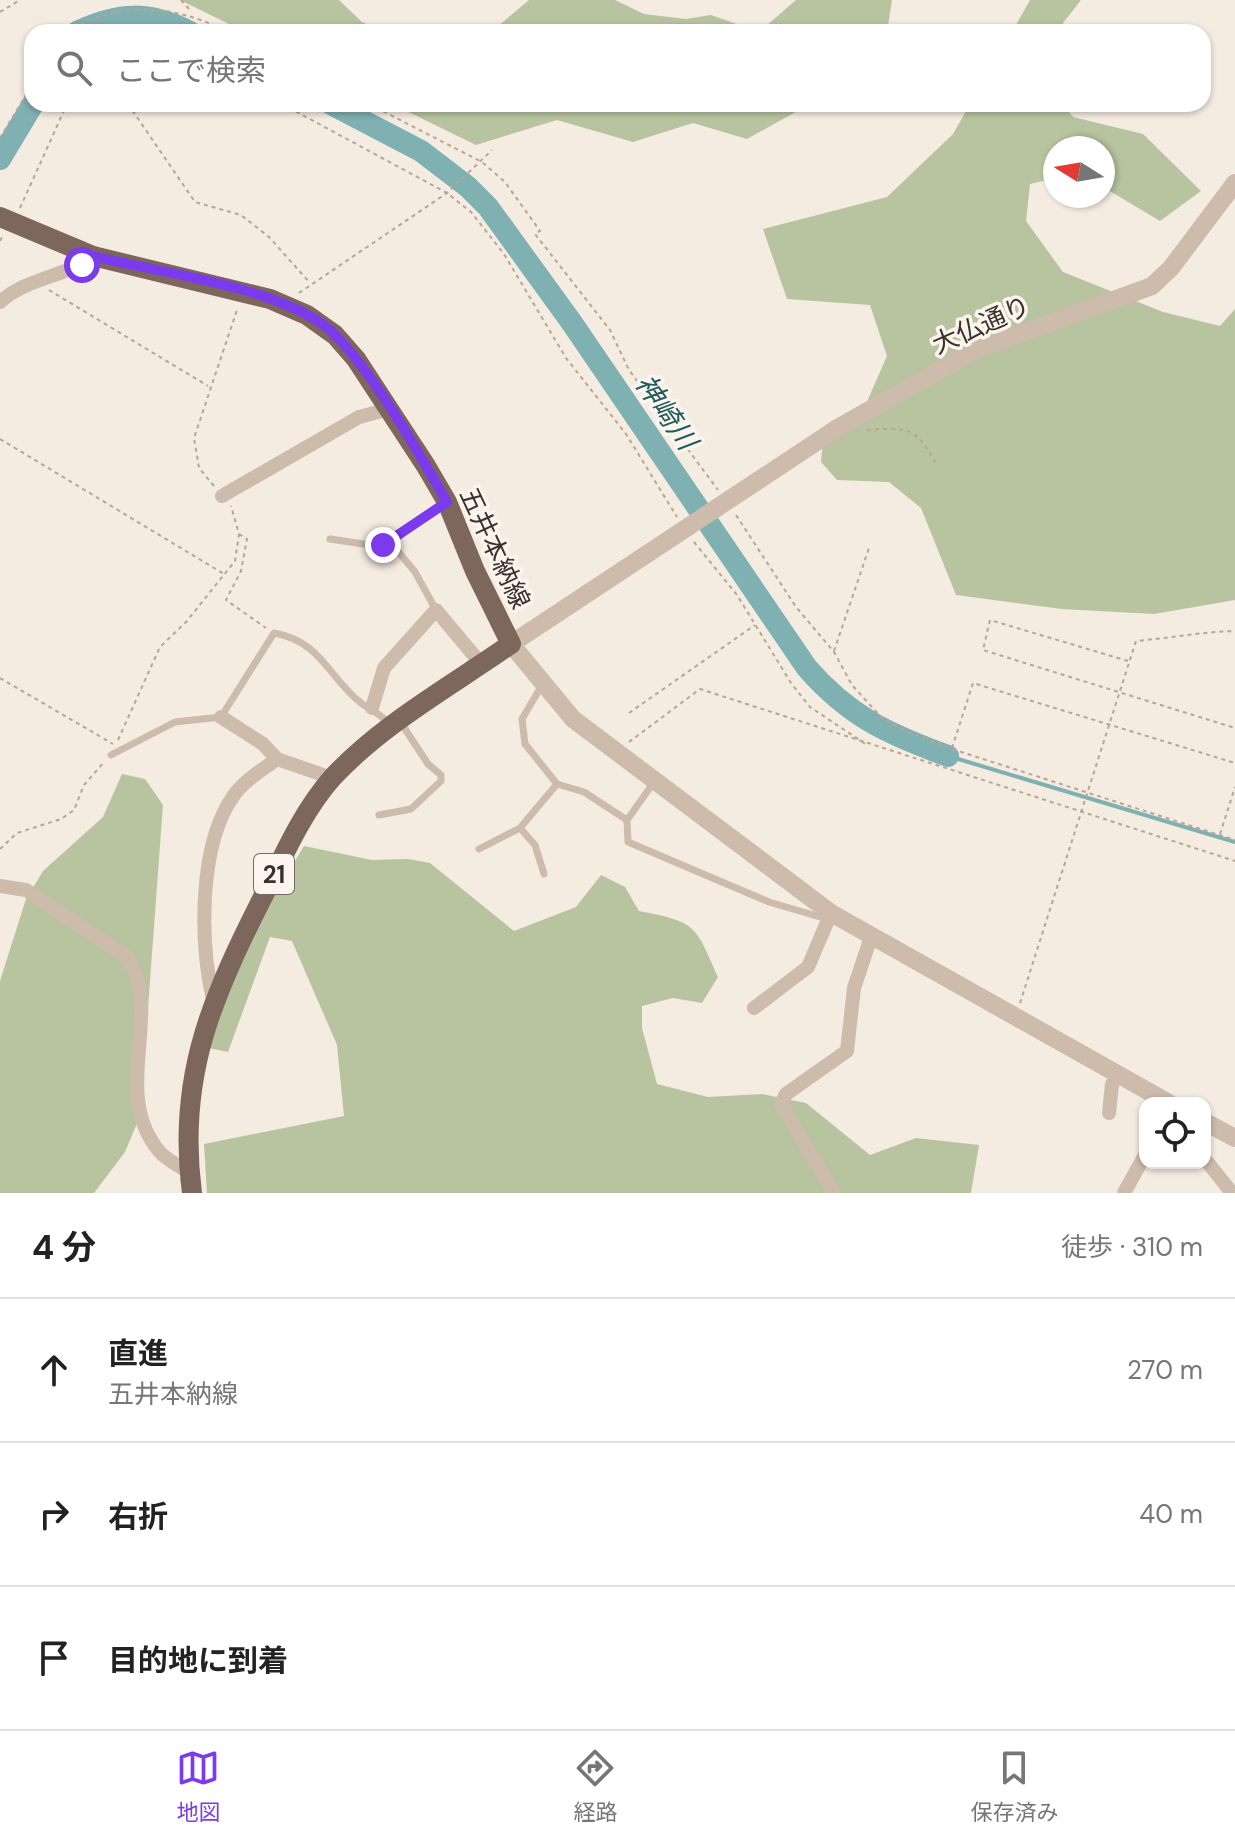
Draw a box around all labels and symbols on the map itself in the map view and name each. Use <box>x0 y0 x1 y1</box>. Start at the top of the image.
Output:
north arrow <box>1043 136 1115 208</box>
route start <box>64 247 100 283</box>
street label: 大仏通り <box>927 288 1035 362</box>
water label: 神崎川 <box>627 367 707 459</box>
street label: 五井本納線 <box>452 482 538 614</box>
route end <box>365 527 401 563</box>
road number: 21 <box>254 854 294 894</box>

